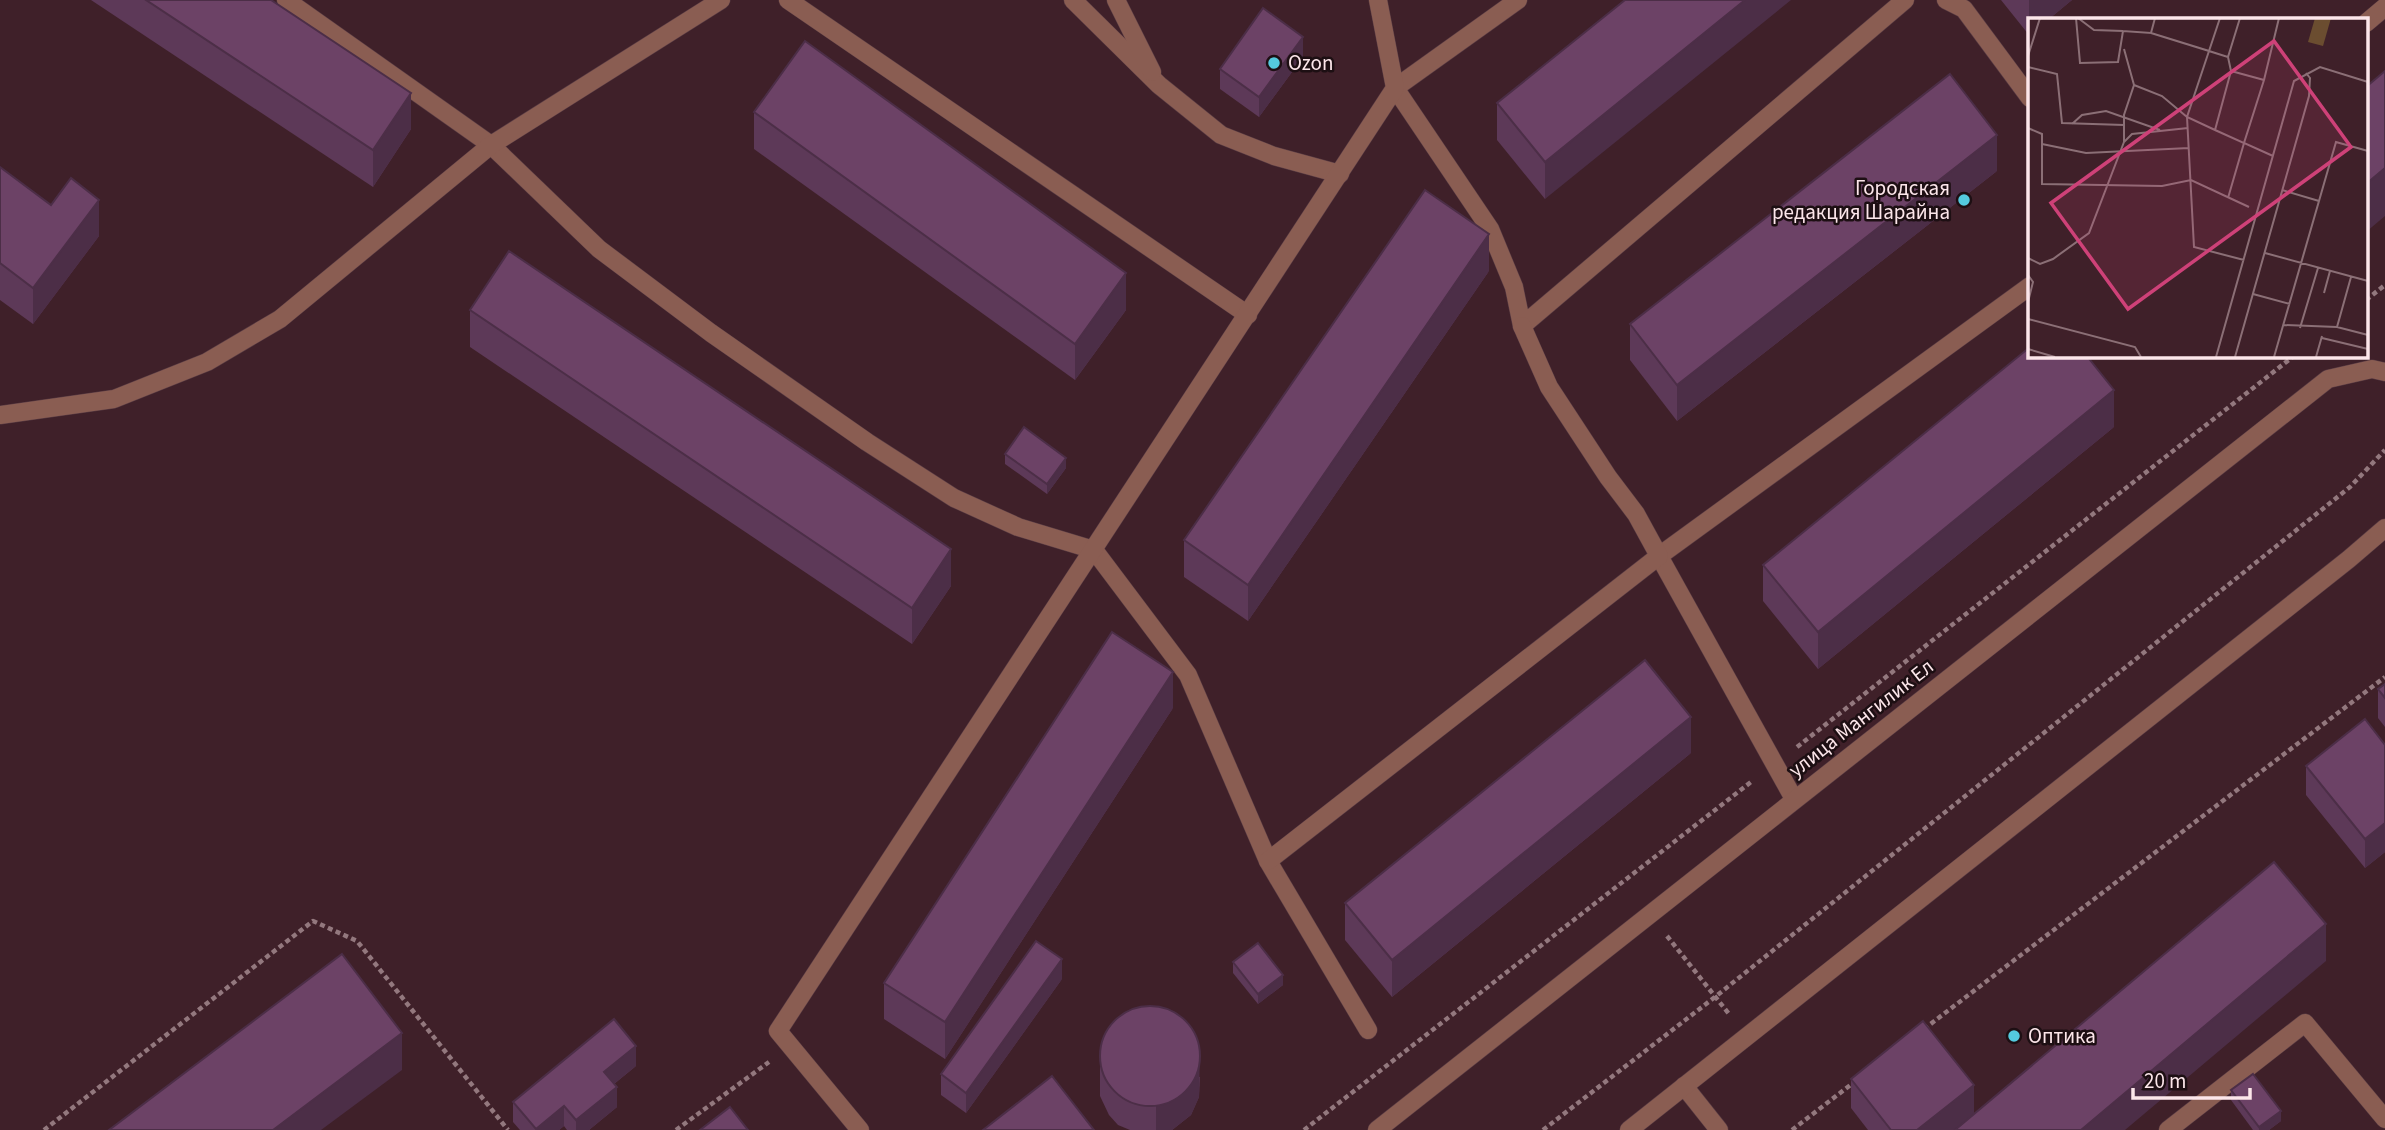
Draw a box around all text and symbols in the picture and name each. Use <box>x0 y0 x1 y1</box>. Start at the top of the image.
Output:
inset map <box>2028 18 2368 357</box>
place label: Ozon <box>1288 48 1333 78</box>
marker: Ozon <box>1266 55 1282 71</box>
place label: Городская редакция Шарайна <box>1772 173 1950 227</box>
marker: Городская редакция Шарайна <box>1956 192 1972 208</box>
street label: улица Мангилик Ел <box>1782 652 1940 784</box>
place label: Оптика <box>2028 1021 2096 1051</box>
marker: Оптика <box>2006 1028 2022 1044</box>
scale bar <box>2133 1056 2250 1100</box>
text: 20 m <box>2144 1066 2186 1096</box>

